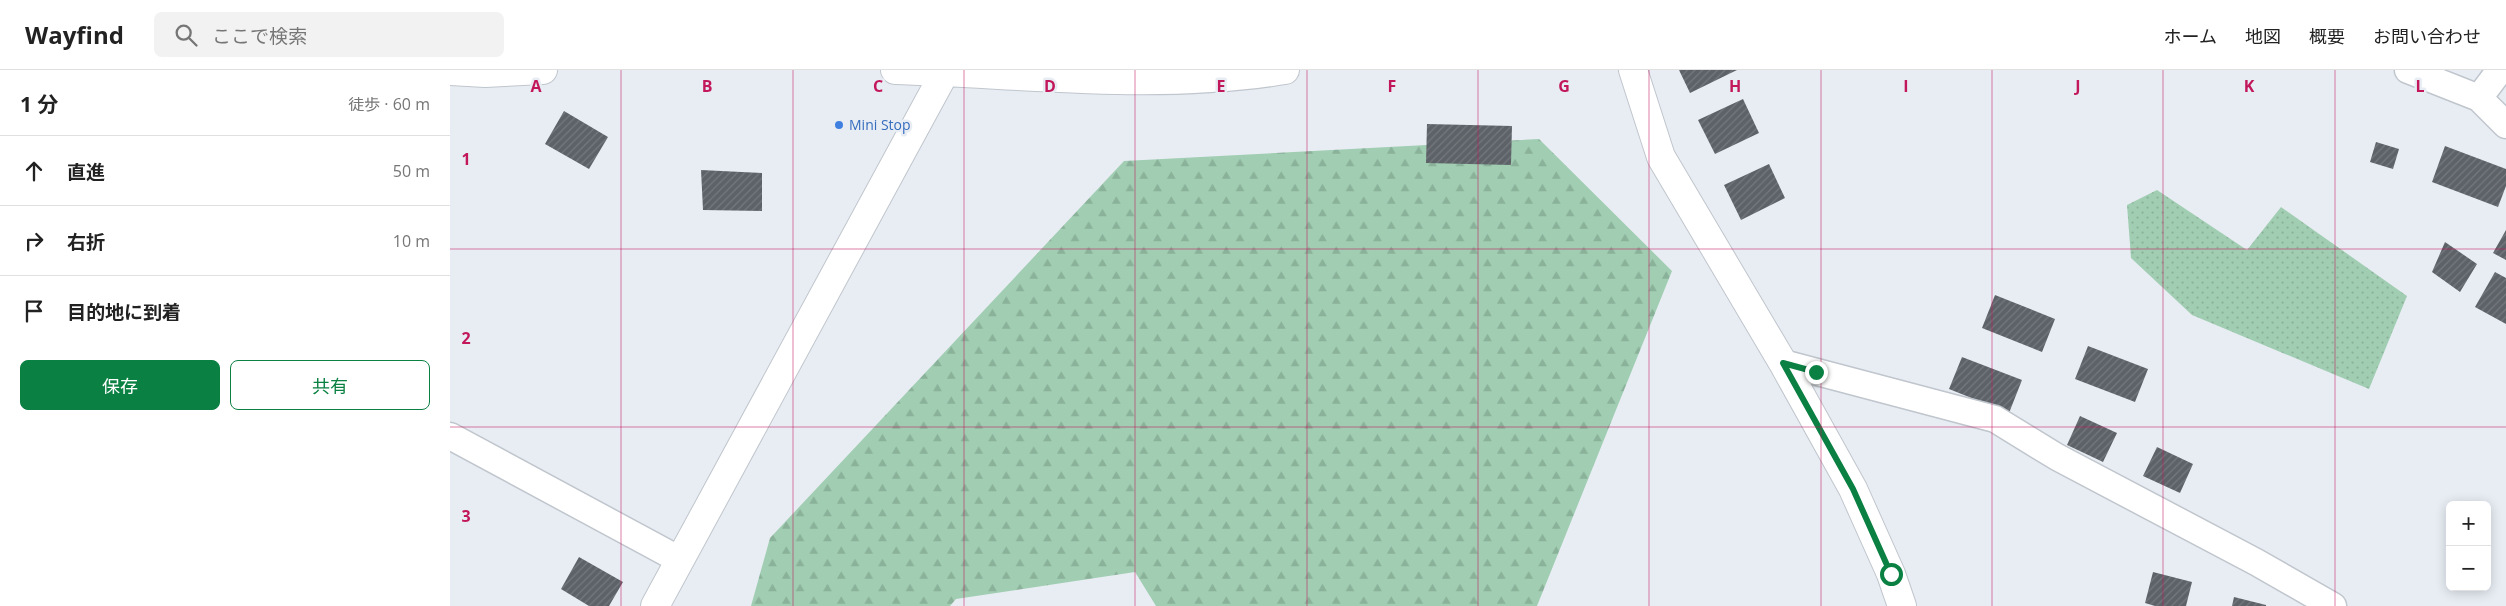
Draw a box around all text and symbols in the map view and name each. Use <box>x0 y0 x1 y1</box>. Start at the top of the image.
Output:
search box <box>154 12 504 57</box>
text: Wayfind <box>25 18 124 51</box>
icon: search <box>172 21 200 49</box>
text: ここで検索 <box>212 23 307 49</box>
text: ホーム <box>2164 24 2217 48</box>
text: 地図 <box>2245 24 2281 48</box>
text: 概要 <box>2309 24 2345 48</box>
text: お問い合わせ <box>2373 24 2481 48</box>
text: A <box>530 75 542 97</box>
text: B <box>702 75 712 97</box>
text: C <box>873 75 883 97</box>
text: D <box>1044 75 1056 97</box>
text: E <box>1217 75 1226 97</box>
text: F <box>1388 75 1396 97</box>
text: G <box>1558 75 1570 97</box>
text: H <box>1729 75 1741 97</box>
text: I <box>1903 75 1909 97</box>
text: J <box>2073 75 2081 97</box>
text: K <box>2244 75 2255 97</box>
text: L <box>2415 75 2425 97</box>
text: 1 分 <box>20 90 58 118</box>
text: 徒歩 · 60 m <box>348 93 430 115</box>
place label: Mini Stop <box>849 115 911 134</box>
marker: Mini Stop <box>833 119 845 131</box>
text: 1 <box>461 148 471 170</box>
icon: ahead <box>20 157 48 185</box>
text: 直進 <box>67 159 105 185</box>
text: 50 m <box>393 160 430 182</box>
icon: right <box>20 227 48 255</box>
text: 右折 <box>67 229 105 255</box>
text: 10 m <box>393 230 430 252</box>
icon: arrive <box>20 297 48 325</box>
text: 目的地に到着 <box>67 299 181 325</box>
text: 2 <box>461 327 471 349</box>
button: 保存 <box>20 360 220 410</box>
button: 共有 <box>230 360 430 410</box>
route end <box>1805 361 1828 384</box>
map controls <box>2446 501 2491 591</box>
button: + <box>2446 501 2491 546</box>
text: 3 <box>461 505 471 527</box>
button: − <box>2446 546 2491 591</box>
route start <box>1880 563 1903 586</box>

